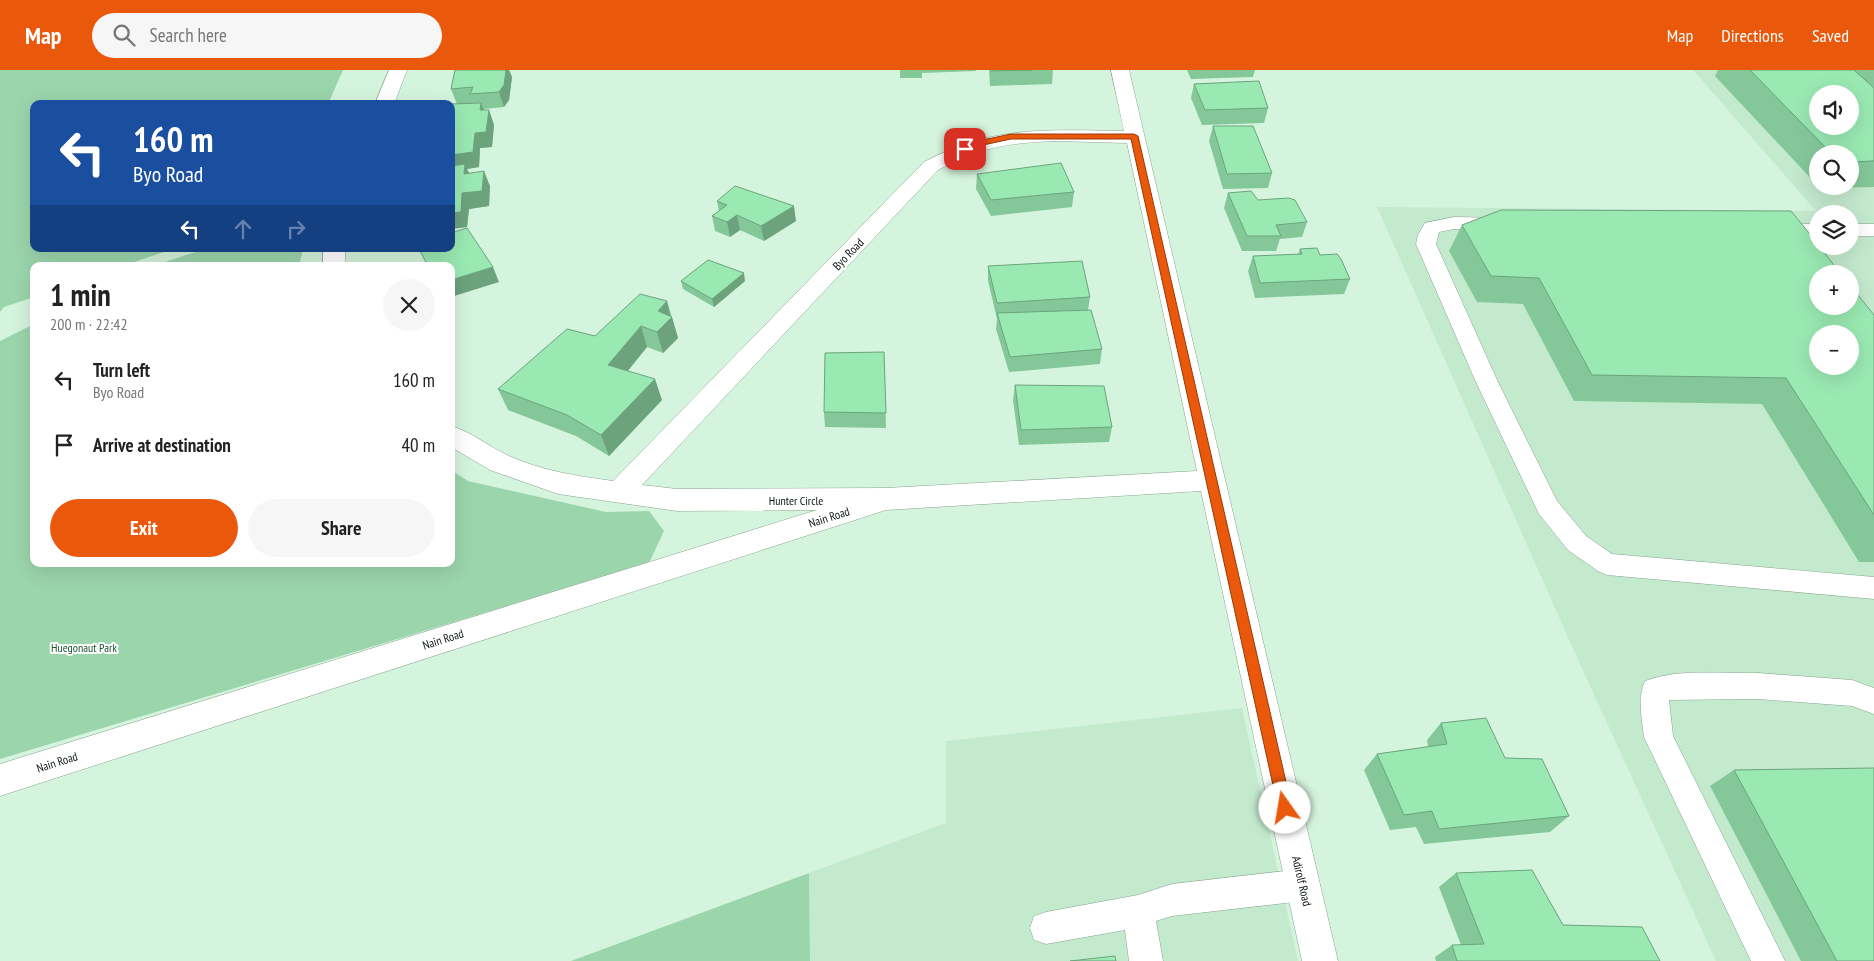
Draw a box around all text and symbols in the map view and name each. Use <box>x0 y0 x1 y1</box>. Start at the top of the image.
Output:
search box <box>92 13 442 58</box>
text: Map <box>25 20 62 51</box>
icon: search <box>110 21 138 49</box>
text: Search here <box>150 23 227 47</box>
text: Map <box>1667 24 1693 47</box>
text: Directions <box>1721 24 1784 47</box>
text: Saved <box>1812 24 1849 47</box>
map controls <box>1809 85 1859 375</box>
button: sound <box>1809 85 1859 135</box>
text: 160 m <box>133 116 214 162</box>
icon: left <box>50 120 115 185</box>
pin <box>944 128 986 170</box>
icon: arrive <box>951 135 979 163</box>
button: search <box>1809 145 1859 195</box>
text: Byo Road <box>133 160 203 188</box>
button: layers <box>1809 205 1859 255</box>
icon: left <box>176 215 204 243</box>
icon: ahead <box>229 215 257 243</box>
icon: right <box>282 215 310 243</box>
street label: Byo Road <box>829 235 867 273</box>
button: + <box>1809 265 1859 315</box>
text: 1 min <box>50 275 111 314</box>
button: close <box>383 279 435 331</box>
text: 200 m · 22:42 <box>50 314 128 334</box>
button: − <box>1809 325 1859 375</box>
text: Turn left <box>93 358 150 382</box>
icon: left <box>50 366 78 394</box>
text: 160 m <box>393 368 435 392</box>
text: Byo Road <box>93 382 144 402</box>
icon: arrive <box>50 431 78 459</box>
text: Arrive at destination <box>93 433 231 457</box>
text: 40 m <box>402 433 435 457</box>
street label: Hunter Circle <box>769 493 823 508</box>
button: Exit <box>50 499 238 557</box>
button: Share <box>248 499 435 557</box>
street label: Nain Road <box>807 503 851 531</box>
street label: Nain Road <box>421 625 465 653</box>
park label: Huegonaut Park <box>51 640 117 655</box>
street label: Nain Road <box>35 748 79 776</box>
position arrow <box>1258 781 1310 833</box>
street label: Adirolf Road <box>1289 855 1315 907</box>

